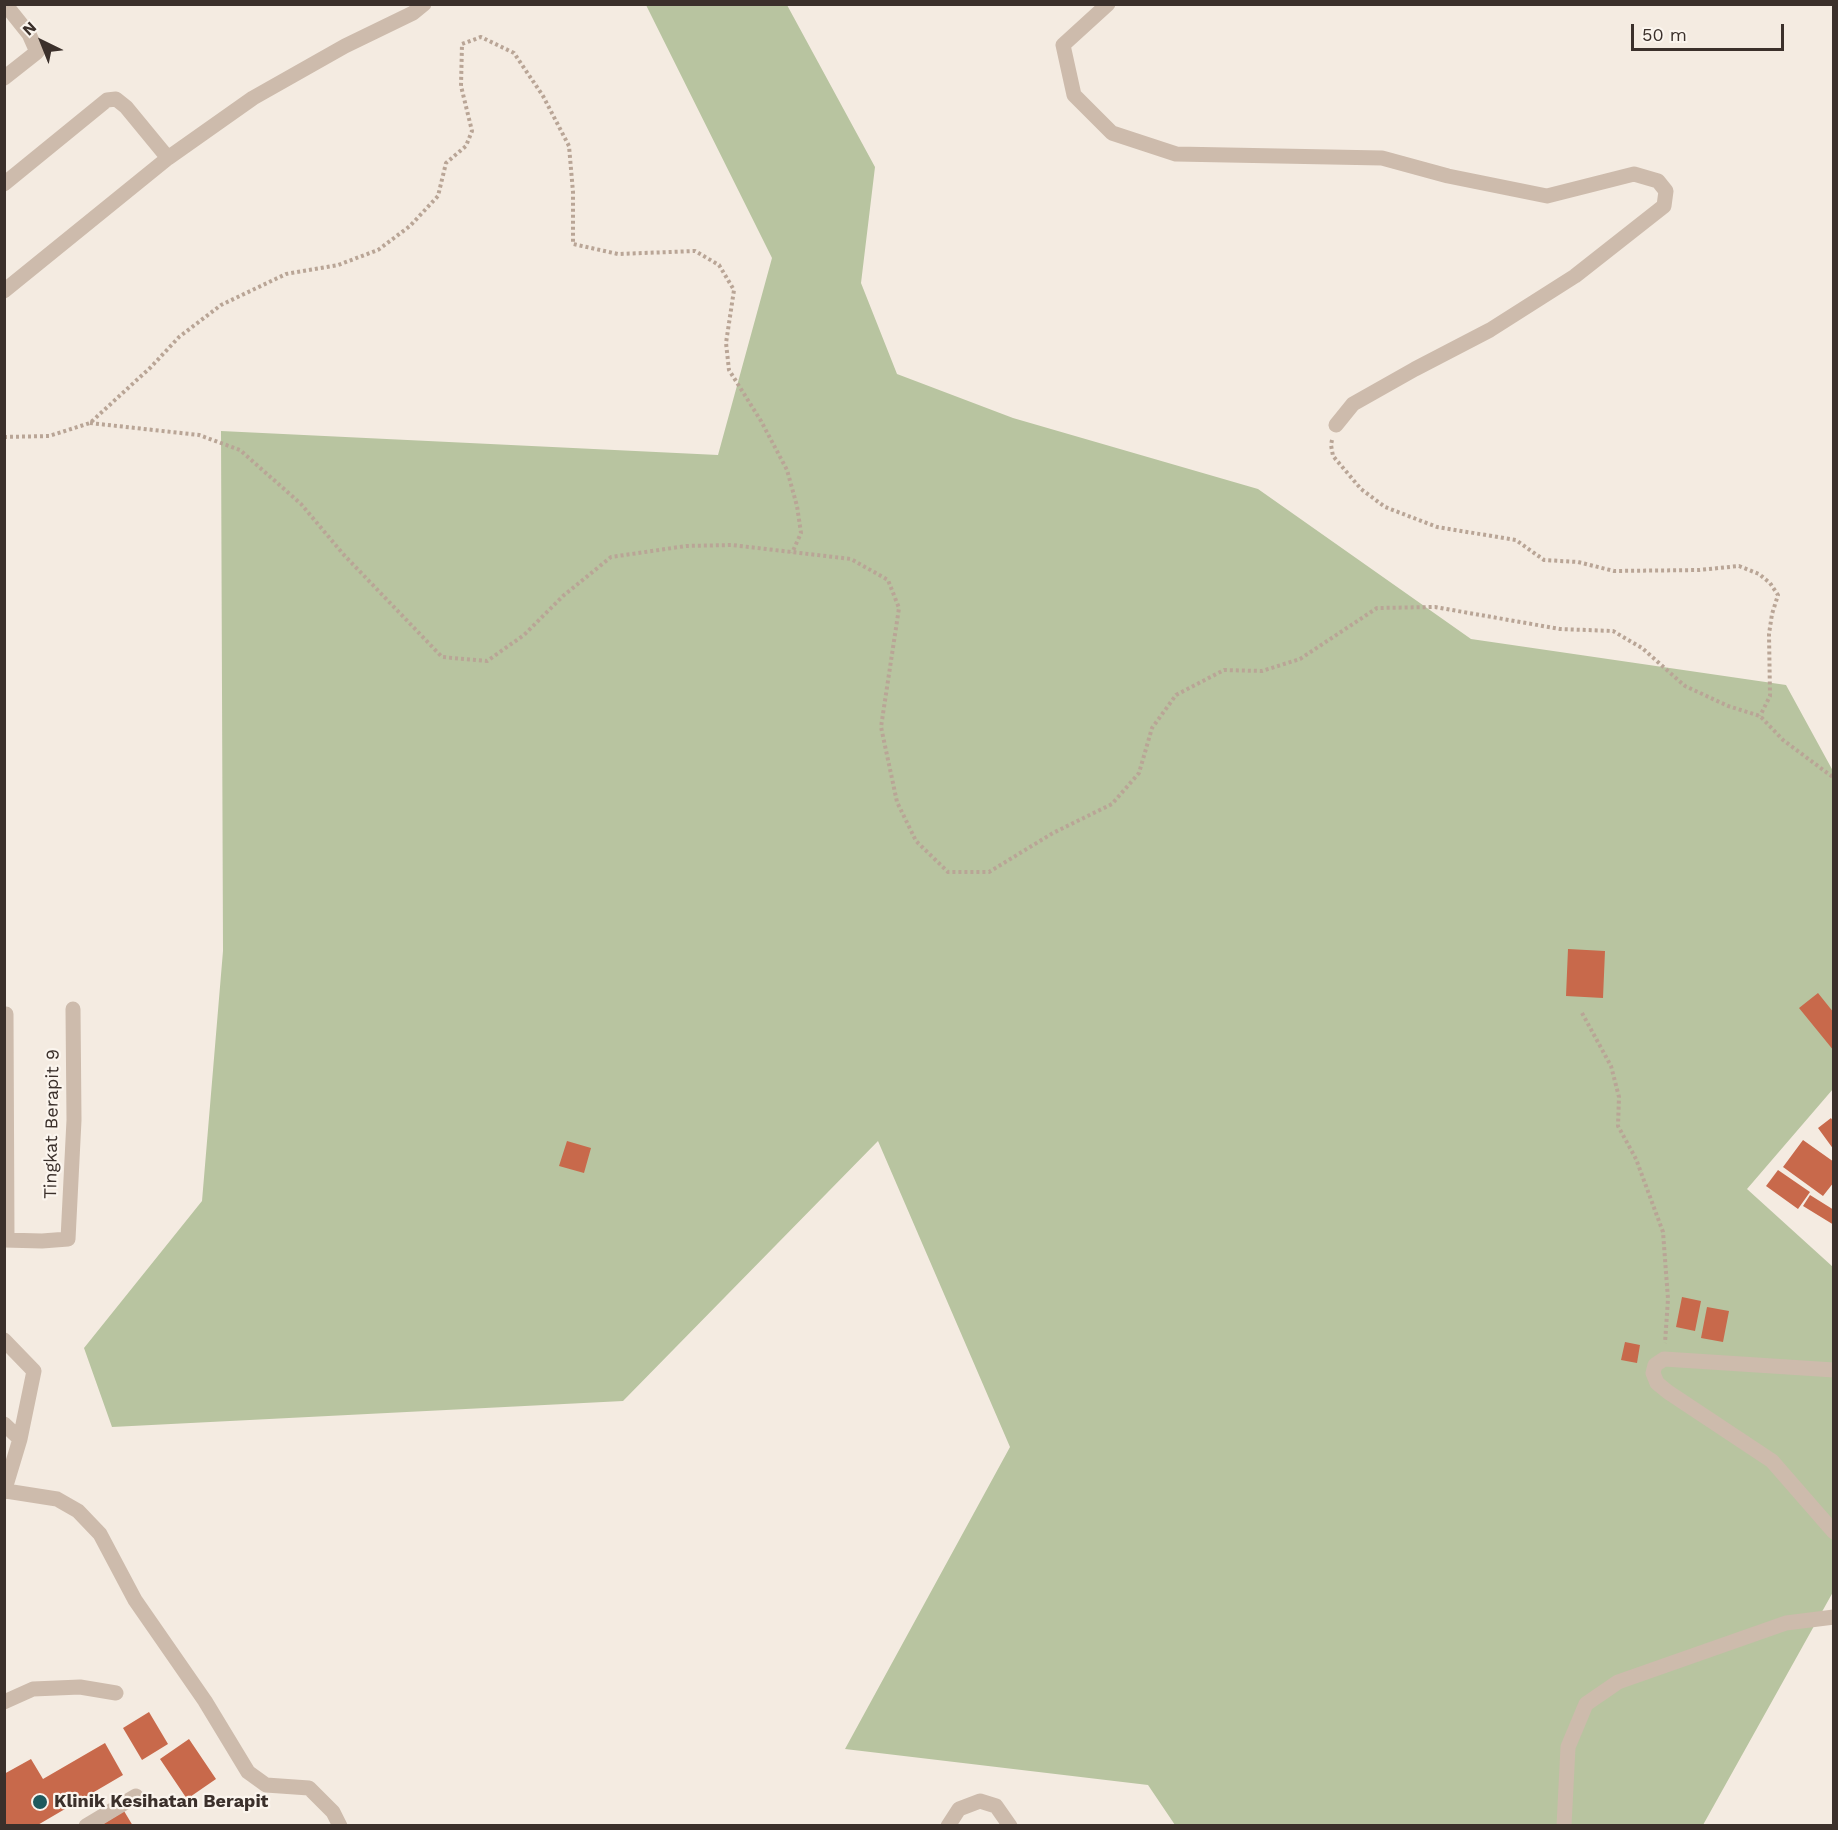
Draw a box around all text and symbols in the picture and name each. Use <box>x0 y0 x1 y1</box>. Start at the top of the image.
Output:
north arrow <box>12 12 72 72</box>
scale bar <box>1634 12 1787 50</box>
text: N <box>19 17 40 39</box>
text: 50 m <box>1642 24 1687 45</box>
street label: Tingkat Berapit 9 <box>40 1049 64 1199</box>
place label: Klinik Kesihatan Berapit <box>54 1791 268 1813</box>
marker: Klinik Kesihatan Berapit <box>31 1793 49 1811</box>

